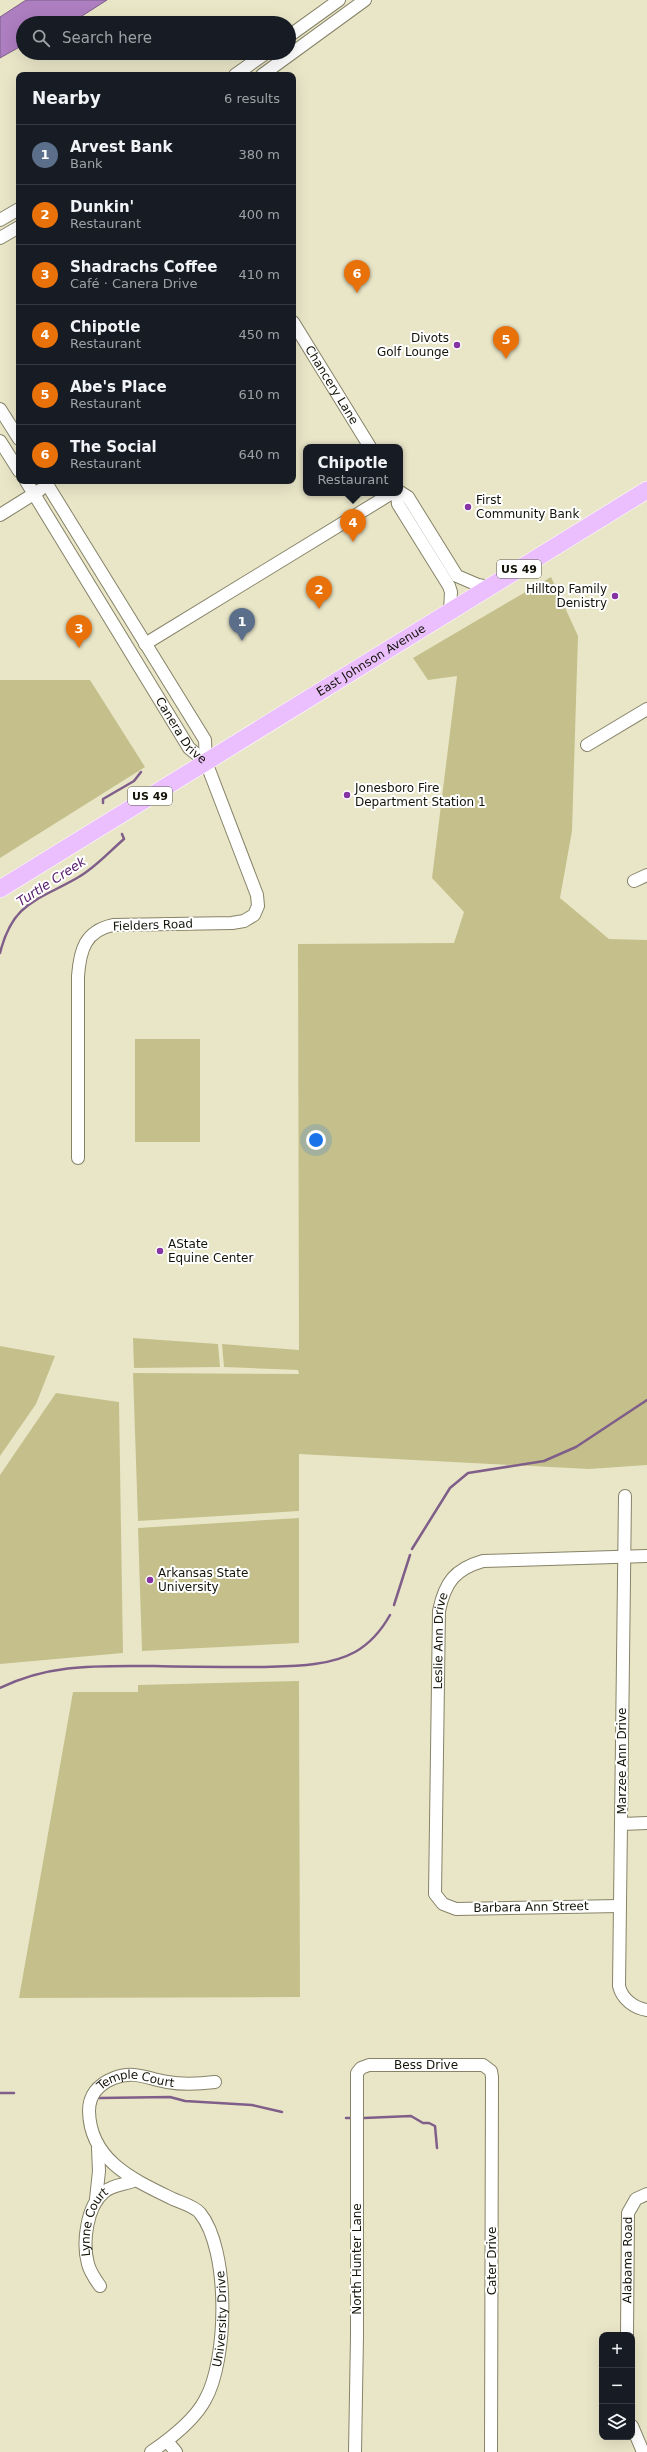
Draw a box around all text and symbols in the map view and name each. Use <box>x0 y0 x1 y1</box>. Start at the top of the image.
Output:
search box <box>16 16 296 60</box>
icon: search <box>30 27 52 49</box>
text: Search here <box>62 29 152 47</box>
text: Nearby <box>32 88 101 108</box>
text: 6 results <box>224 91 280 106</box>
text: Arvest Bank <box>70 138 173 156</box>
text: 1 <box>40 147 50 162</box>
text: 380 m <box>238 147 280 162</box>
text: Bank <box>70 156 103 171</box>
text: Dunkin' <box>70 198 134 216</box>
text: 2 <box>40 207 50 222</box>
text: 400 m <box>238 207 280 222</box>
text: Restaurant <box>70 216 141 231</box>
text: Shadrachs Coffee <box>70 258 217 276</box>
pin: 6 <box>344 260 370 293</box>
text: 3 <box>40 267 50 282</box>
text: 410 m <box>238 267 280 282</box>
text: Café · Canera Drive <box>70 276 197 291</box>
text: Chipotle <box>70 318 140 336</box>
pin: 5 <box>493 326 519 359</box>
text: 4 <box>40 327 50 342</box>
text: 450 m <box>238 327 280 342</box>
place label: Divots Golf Lounge <box>377 331 449 359</box>
text: Restaurant <box>70 336 141 351</box>
marker: Divots Golf Lounge <box>452 340 462 350</box>
street label: Chancery Lane <box>302 343 361 427</box>
text: Abe's Place <box>70 378 167 396</box>
text: 5 <box>40 387 50 402</box>
text: 610 m <box>238 387 280 402</box>
text: Restaurant <box>70 396 141 411</box>
text: The Social <box>70 438 157 456</box>
popup <box>303 444 403 496</box>
text: 6 <box>40 447 50 462</box>
text: 640 m <box>238 447 280 462</box>
text: Chipotle <box>317 454 388 472</box>
text: Restaurant <box>70 456 141 471</box>
text: Restaurant <box>317 472 389 487</box>
place label: First Community Bank <box>476 493 579 521</box>
marker: First Community Bank <box>463 502 473 512</box>
pin: 4 <box>340 509 366 542</box>
road number: US 49 <box>497 560 541 578</box>
pin: 2 <box>306 576 332 609</box>
place label: Hilltop Family Denistry <box>526 582 607 610</box>
marker: Hilltop Family Denistry <box>610 591 620 601</box>
pin: 1 <box>229 608 255 641</box>
pin: 3 <box>66 615 92 648</box>
street label: East Johnson Avenue <box>314 621 428 699</box>
street label: Canera Drive <box>153 695 209 767</box>
place label: Jonesboro Fire Department Station 1 <box>354 781 486 809</box>
road number: US 49 <box>128 787 172 805</box>
marker: Jonesboro Fire Department Station 1 <box>342 790 352 800</box>
water label: Turtle Creek <box>14 853 89 909</box>
street label: Fielders Road <box>113 917 193 933</box>
your location <box>306 1130 326 1150</box>
place label: AState Equine Center <box>168 1237 253 1265</box>
marker: AState Equine Center <box>155 1246 165 1256</box>
place label: Arkansas State University <box>158 1566 248 1594</box>
marker: Arkansas State University <box>145 1575 155 1585</box>
street label: Leslie Ann Drive <box>431 1590 451 1690</box>
street label: Marzee Ann Drive <box>615 1708 629 1814</box>
street label: Barbara Ann Street <box>473 1899 589 1915</box>
street label: Bess Drive <box>394 2058 458 2072</box>
street label: Temple Court <box>93 2068 175 2093</box>
street label: Lynne Court <box>78 2184 111 2257</box>
street label: North Hunter Lane <box>350 2203 364 2315</box>
street label: Alabama Road <box>620 2216 635 2304</box>
street label: Cater Drive <box>485 2227 499 2295</box>
street label: University Drive <box>210 2270 229 2368</box>
map controls <box>599 2332 635 2440</box>
button: + <box>599 2332 635 2368</box>
button: − <box>599 2368 635 2404</box>
button: layers <box>599 2404 635 2440</box>

